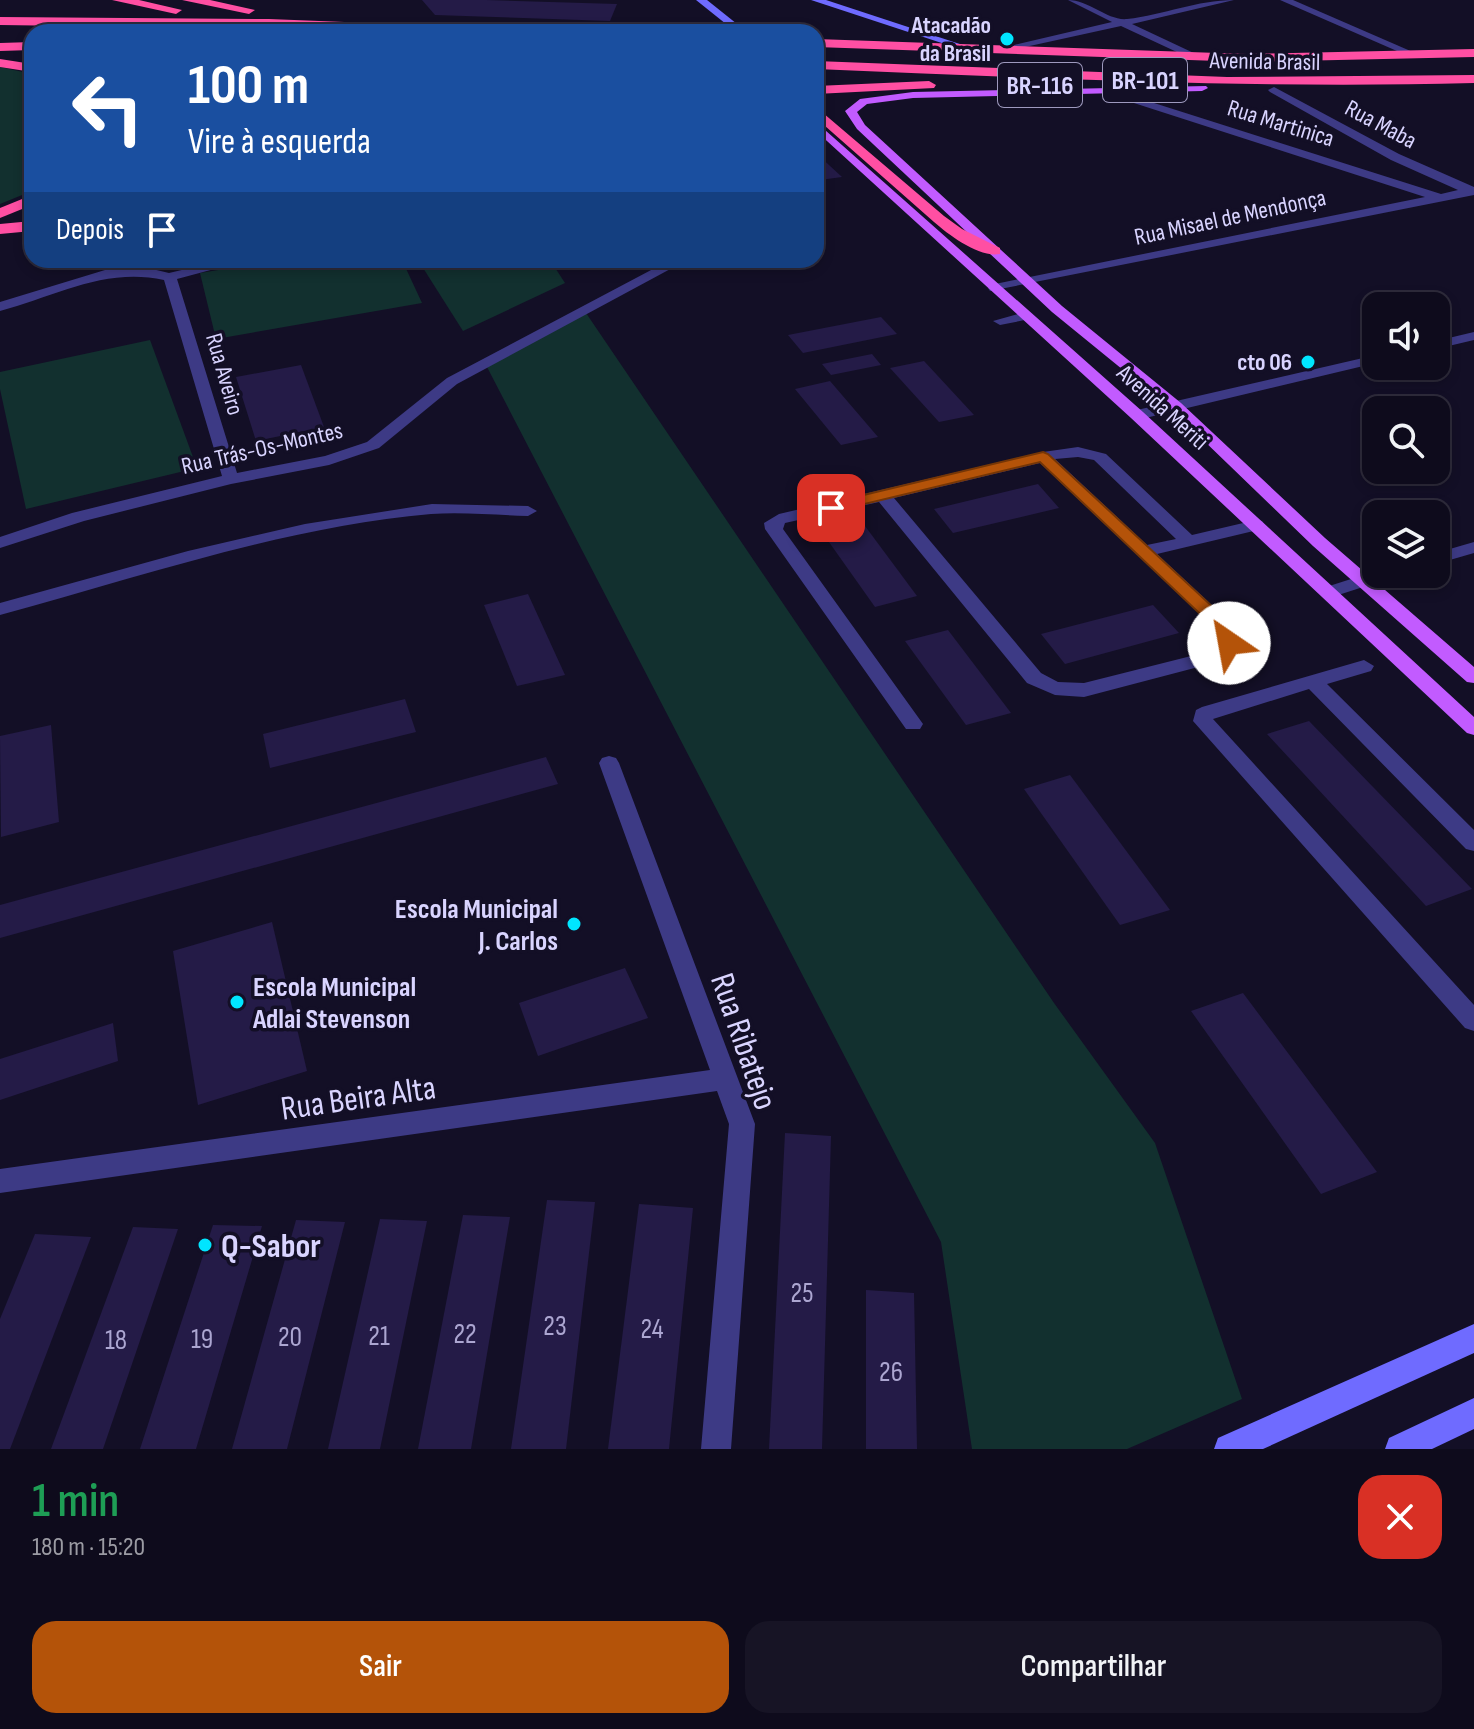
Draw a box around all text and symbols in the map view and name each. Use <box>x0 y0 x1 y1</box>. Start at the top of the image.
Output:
place label: Atacadão da Brasil <box>911 11 991 68</box>
marker: Atacadão da Brasil <box>998 30 1016 48</box>
street label: Avenida Brasil <box>1208 46 1320 77</box>
text: 100 m <box>188 53 309 120</box>
icon: left <box>56 56 160 160</box>
road number: BR-101 <box>1103 58 1187 102</box>
road number: BR-116 <box>998 63 1082 107</box>
street label: Rua Martinica <box>1224 94 1338 153</box>
street label: Rua Maba <box>1340 94 1422 155</box>
text: Vire à esquerda <box>188 121 371 164</box>
street label: Rua Misael de Mendonça <box>1132 183 1328 252</box>
icon: arrive <box>140 208 184 252</box>
text: Depois <box>56 212 124 248</box>
map controls <box>1362 292 1450 588</box>
button: sound <box>1362 292 1450 380</box>
street label: Rua Aveiro <box>199 330 250 418</box>
place label: cto 06 <box>1237 348 1292 377</box>
marker: cto 06 <box>1299 353 1317 371</box>
street label: Avenida Meriti <box>1110 358 1215 456</box>
button: search <box>1362 396 1450 484</box>
street label: Rua Trás-Os-Montes <box>179 416 346 481</box>
pin <box>797 474 865 542</box>
icon: arrive <box>809 486 853 530</box>
button: layers <box>1362 500 1450 588</box>
position arrow <box>1187 601 1271 685</box>
place label: Escola Municipal J. Carlos <box>395 893 558 958</box>
marker: Escola Municipal J. Carlos <box>565 915 583 933</box>
street label: Rua Ribatejo <box>701 968 786 1115</box>
place label: Escola Municipal Adlai Stevenson <box>252 971 416 1036</box>
marker: Escola Municipal Adlai Stevenson <box>228 993 246 1011</box>
street label: Rua Beira Alta <box>278 1067 438 1130</box>
place label: Q-Sabor <box>221 1226 321 1267</box>
marker: Q-Sabor <box>196 1236 214 1254</box>
house number: 25 <box>791 1277 813 1310</box>
house number: 23 <box>543 1310 567 1343</box>
house number: 24 <box>640 1313 664 1346</box>
house number: 22 <box>453 1318 477 1351</box>
house number: 21 <box>368 1320 390 1353</box>
house number: 20 <box>278 1321 302 1354</box>
house number: 19 <box>191 1323 213 1356</box>
house number: 18 <box>105 1324 127 1357</box>
house number: 26 <box>879 1356 903 1389</box>
text: 1 min <box>32 1473 119 1530</box>
button: close <box>1358 1475 1442 1559</box>
text: 180 m · 15:20 <box>32 1532 145 1563</box>
button: Sair <box>32 1621 729 1713</box>
button: Compartilhar <box>745 1621 1442 1713</box>

